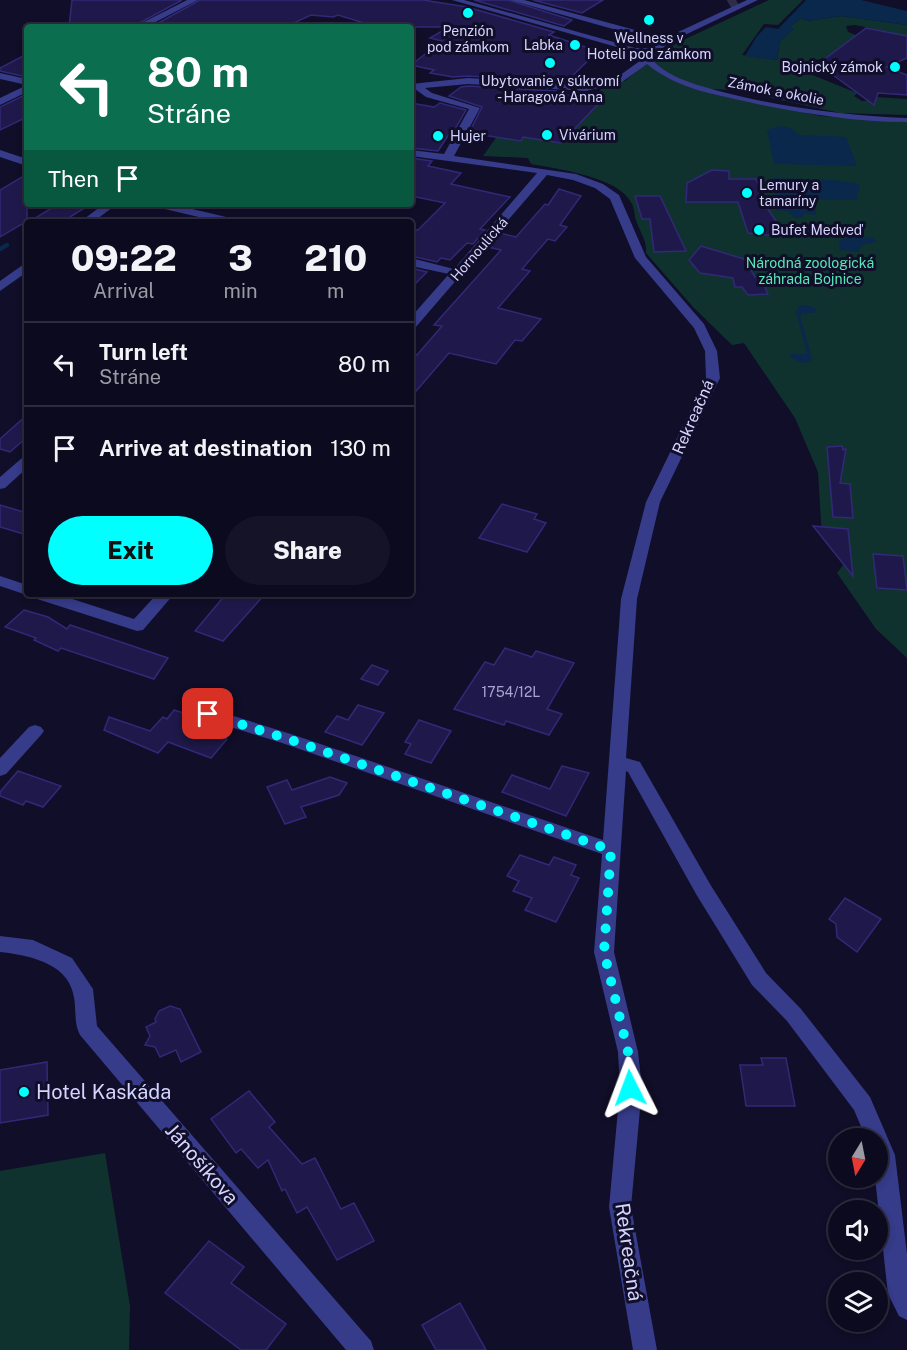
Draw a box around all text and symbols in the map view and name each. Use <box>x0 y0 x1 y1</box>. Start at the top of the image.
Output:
marker: Penzión pod zámkom <box>461 6 475 20</box>
marker: Wellness v Hoteli pod zámkom <box>642 13 656 27</box>
place label: Penzión pod zámkom <box>427 23 509 55</box>
place label: Wellness v Hoteli pod zámkom <box>587 30 711 62</box>
place label: Labka <box>524 37 563 53</box>
marker: Labka <box>568 38 582 52</box>
text: 80 m <box>147 47 249 96</box>
icon: left <box>48 48 126 126</box>
marker: Ubytovanie v súkromí - Haragová Anna <box>543 56 557 70</box>
place label: Bojnický zámok <box>781 59 883 75</box>
marker: Bojnický zámok <box>888 60 902 74</box>
place label: Ubytovanie v súkromí - Haragová Anna <box>481 73 620 105</box>
street label: Zámok a okolie <box>726 74 826 108</box>
text: Stráne <box>147 97 231 129</box>
place label: Vivárium <box>559 127 616 143</box>
place label: Hujer <box>450 128 486 144</box>
marker: Vivárium <box>540 128 554 142</box>
marker: Hujer <box>431 129 445 143</box>
icon: arrive <box>111 162 144 195</box>
text: Then <box>48 166 99 192</box>
place label: Lemury a tamaríny <box>759 177 819 209</box>
marker: Lemury a tamaríny <box>740 186 754 200</box>
street label: Hornoulická <box>447 214 511 284</box>
place label: Bufet Medveď <box>771 222 864 238</box>
marker: Bufet Medveď <box>752 223 766 237</box>
text: 09:22 <box>71 237 177 279</box>
text: 3 <box>228 237 253 279</box>
text: 210 <box>304 237 367 279</box>
park label: Národná zoologická záhrada Bojnice <box>746 255 874 287</box>
text: Arrival <box>93 279 155 303</box>
text: min <box>224 279 258 303</box>
text: m <box>327 279 344 303</box>
text: Turn left <box>99 339 188 365</box>
icon: left <box>48 348 81 381</box>
text: 80 m <box>338 351 390 377</box>
text: Stráne <box>99 365 161 389</box>
street label: Rekreačná <box>668 377 718 457</box>
icon: arrive <box>48 432 81 465</box>
text: Arrive at destination <box>99 435 312 461</box>
text: 130 m <box>330 435 391 461</box>
button: Exit <box>48 516 213 585</box>
button: Share <box>225 516 390 585</box>
house number: 1754/12L <box>482 684 540 700</box>
pin <box>182 688 233 739</box>
icon: arrive <box>191 697 224 730</box>
position arrow <box>598 1056 662 1120</box>
place label: Hotel Kaskáda <box>36 1080 171 1104</box>
marker: Hotel Kaskáda <box>17 1085 31 1099</box>
street label: Jánošíkova <box>160 1119 244 1209</box>
north arrow <box>828 1128 888 1188</box>
map controls <box>828 1128 888 1332</box>
button: sound <box>828 1200 888 1260</box>
street label: Rekreačná <box>610 1201 648 1303</box>
button: layers <box>828 1272 888 1332</box>

